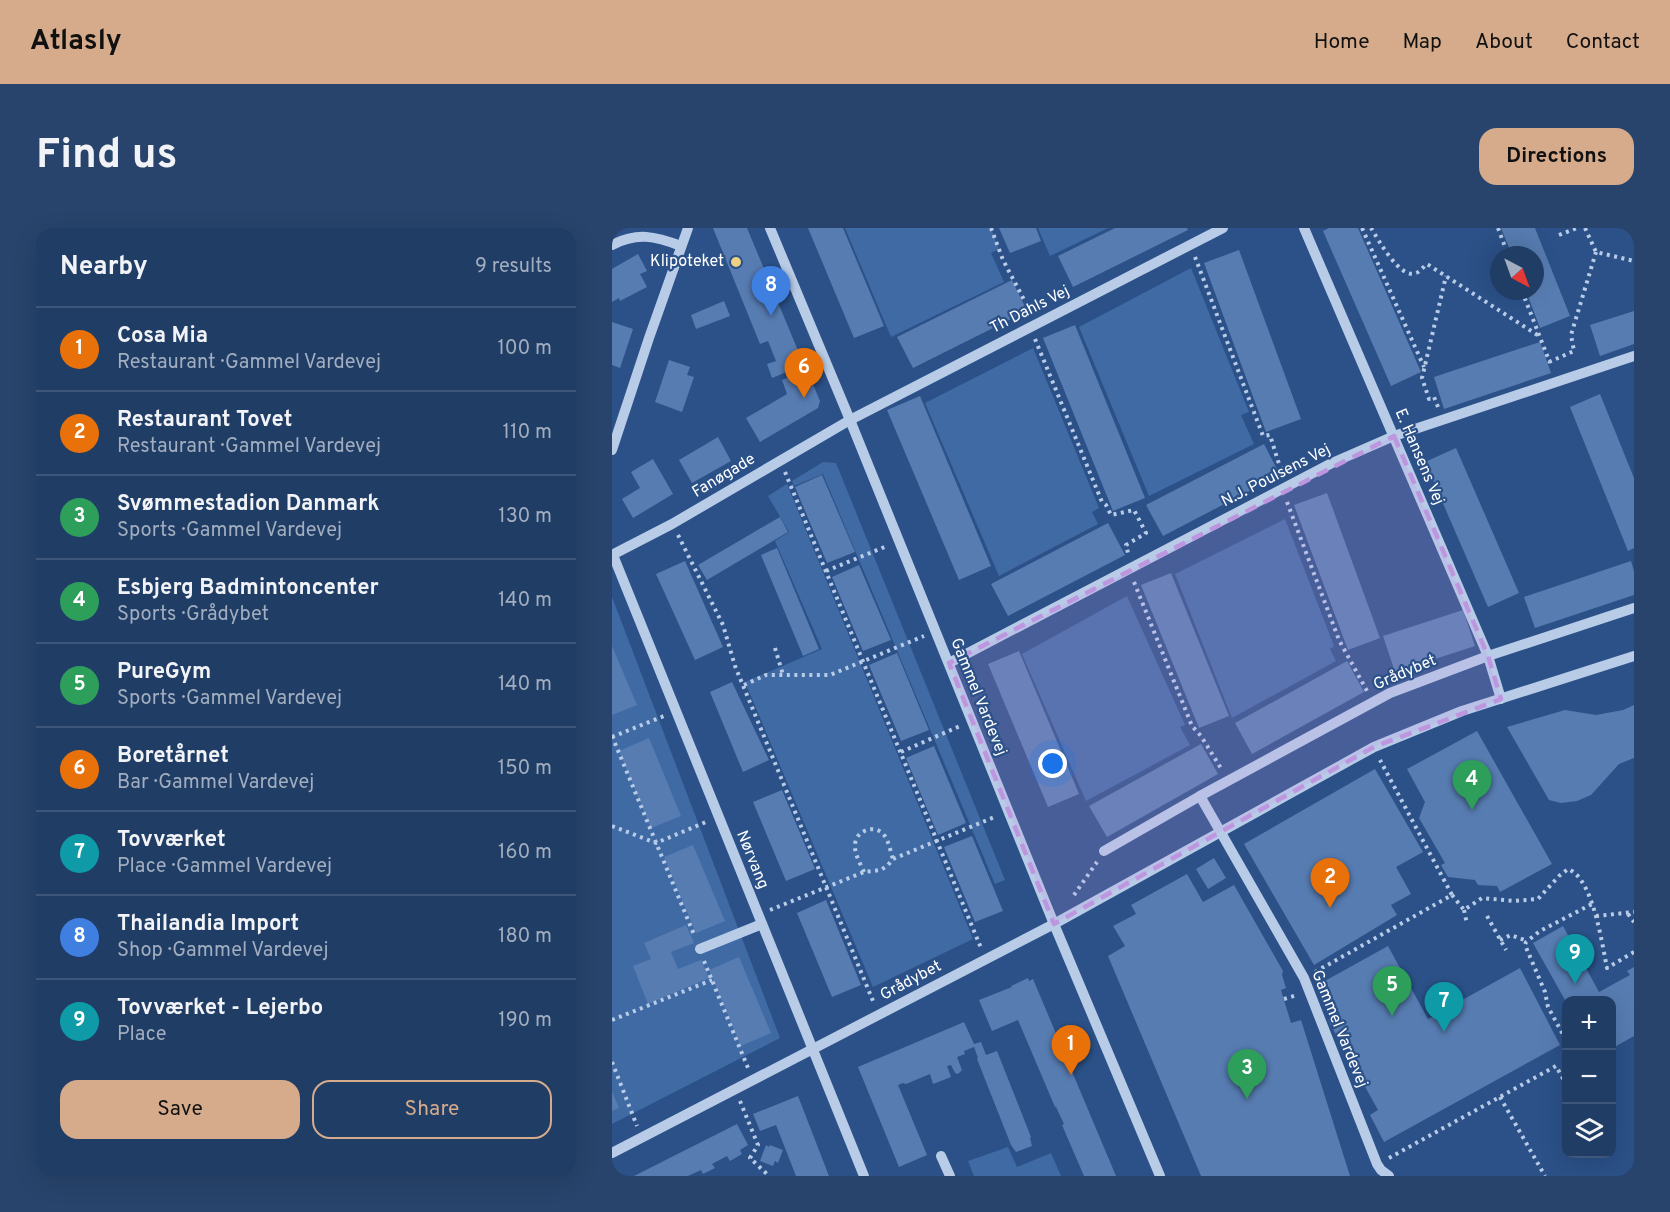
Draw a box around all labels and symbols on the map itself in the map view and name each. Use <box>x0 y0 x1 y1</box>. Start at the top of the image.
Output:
north arrow <box>1490 246 1544 300</box>
place label: Klipoteket <box>650 252 724 272</box>
marker: Klipoteket <box>729 255 743 269</box>
pin: 8 <box>752 266 790 316</box>
street label: Th Dahls Vej <box>987 281 1073 339</box>
pin: 6 <box>784 348 824 398</box>
street label: E. Hansens Vej <box>1390 406 1448 508</box>
street label: N.J. Poulsens Vej <box>1218 440 1334 512</box>
street label: Fanøgade <box>689 449 759 503</box>
street label: Gammel Vardevej <box>945 635 1011 759</box>
street label: Grådybet <box>1370 651 1440 695</box>
your location <box>1038 749 1067 778</box>
pin: 4 <box>1452 760 1492 810</box>
street label: Nørvang <box>731 828 773 892</box>
pin: 2 <box>1310 858 1350 908</box>
pin: 9 <box>1556 934 1594 984</box>
street label: Grådybet <box>877 957 945 1005</box>
pin: 5 <box>1372 966 1412 1016</box>
street label: Gammel Vardevej <box>1306 967 1372 1091</box>
pin: 7 <box>1424 982 1464 1032</box>
pin: 1 <box>1052 1026 1090 1075</box>
pin: 3 <box>1228 1050 1266 1099</box>

